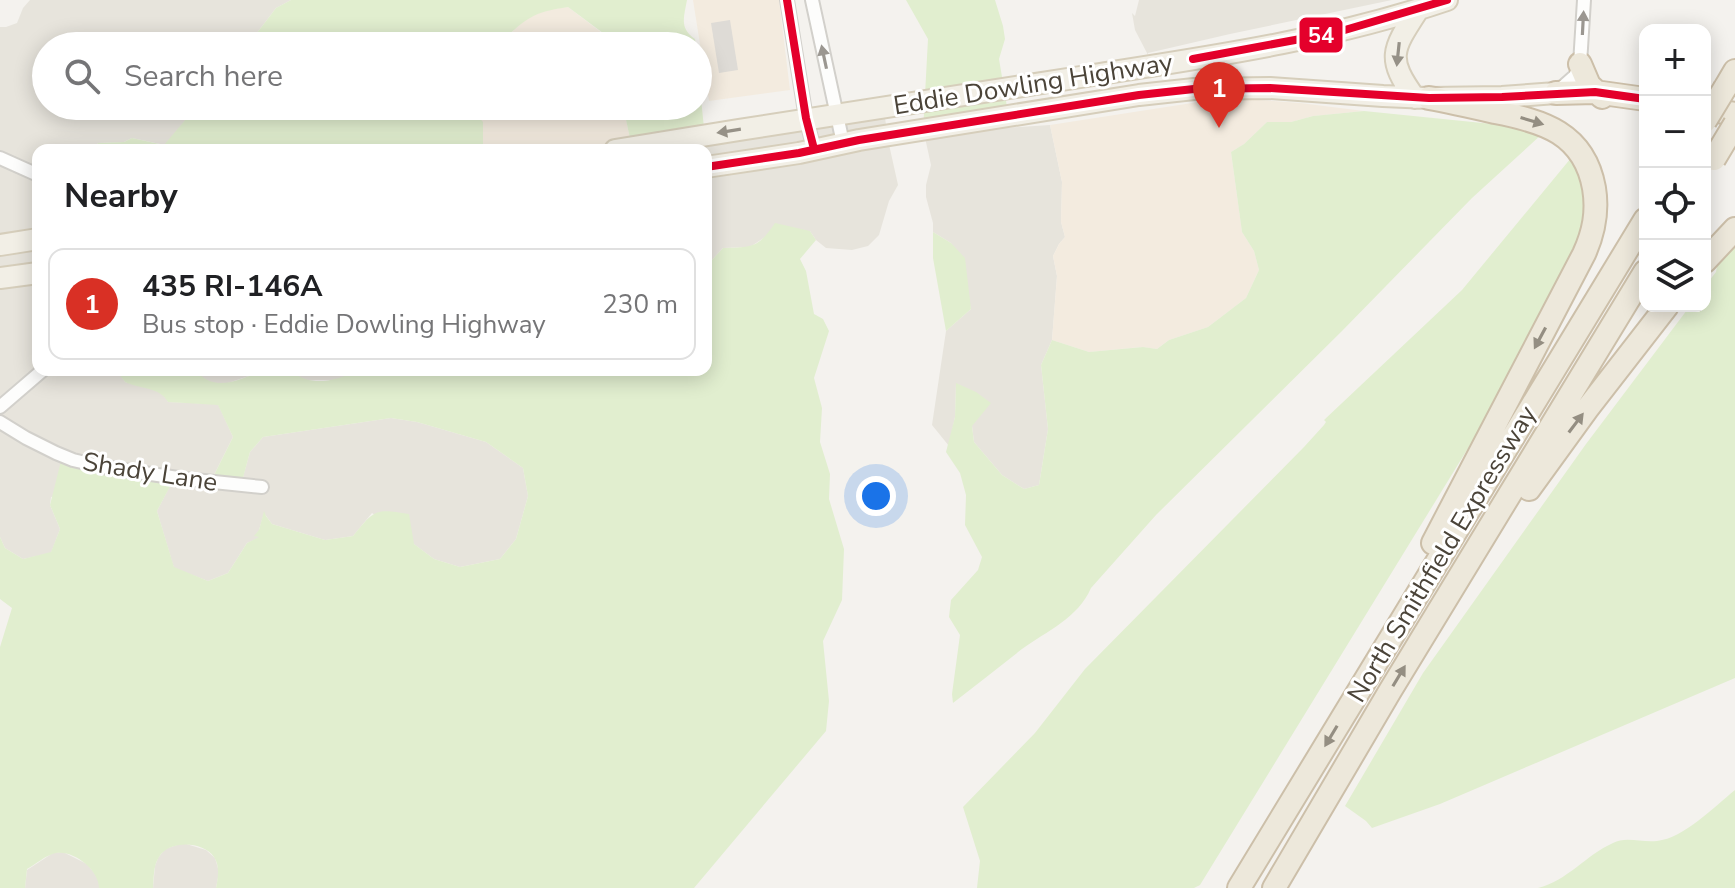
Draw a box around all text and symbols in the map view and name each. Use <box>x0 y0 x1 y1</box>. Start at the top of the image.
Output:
one-way arrow <box>1576 10 1589 36</box>
line badge: 54 <box>1298 16 1344 54</box>
text: 54 <box>1308 21 1334 51</box>
map controls <box>1639 24 1711 312</box>
button: + <box>1639 24 1711 96</box>
search box <box>32 32 712 120</box>
one-way arrow <box>1391 42 1404 67</box>
one-way arrow <box>817 45 830 70</box>
street label: Eddie Dowling Highway <box>891 45 1176 123</box>
icon: search <box>60 54 104 98</box>
text: Search here <box>124 56 283 97</box>
pin: 1 <box>1193 62 1245 128</box>
button: − <box>1639 96 1711 168</box>
one-way arrow <box>1520 115 1544 127</box>
one-way arrow <box>717 125 742 138</box>
button: locate <box>1639 168 1711 240</box>
text: Nearby <box>64 173 178 219</box>
button: layers <box>1639 240 1711 312</box>
text: 435 RI-146A <box>142 266 322 307</box>
text: 1 <box>84 287 100 322</box>
text: 230 m <box>602 287 678 322</box>
text: Bus stop · Eddie Dowling Highway <box>142 307 546 342</box>
one-way arrow <box>1534 327 1547 350</box>
street label: North Smithfield Expressway <box>1339 399 1545 709</box>
one-way arrow <box>1568 412 1584 434</box>
street label: Shady Lane <box>80 444 220 500</box>
your location <box>856 476 896 516</box>
one-way arrow <box>1392 665 1406 687</box>
one-way arrow <box>1324 725 1338 747</box>

